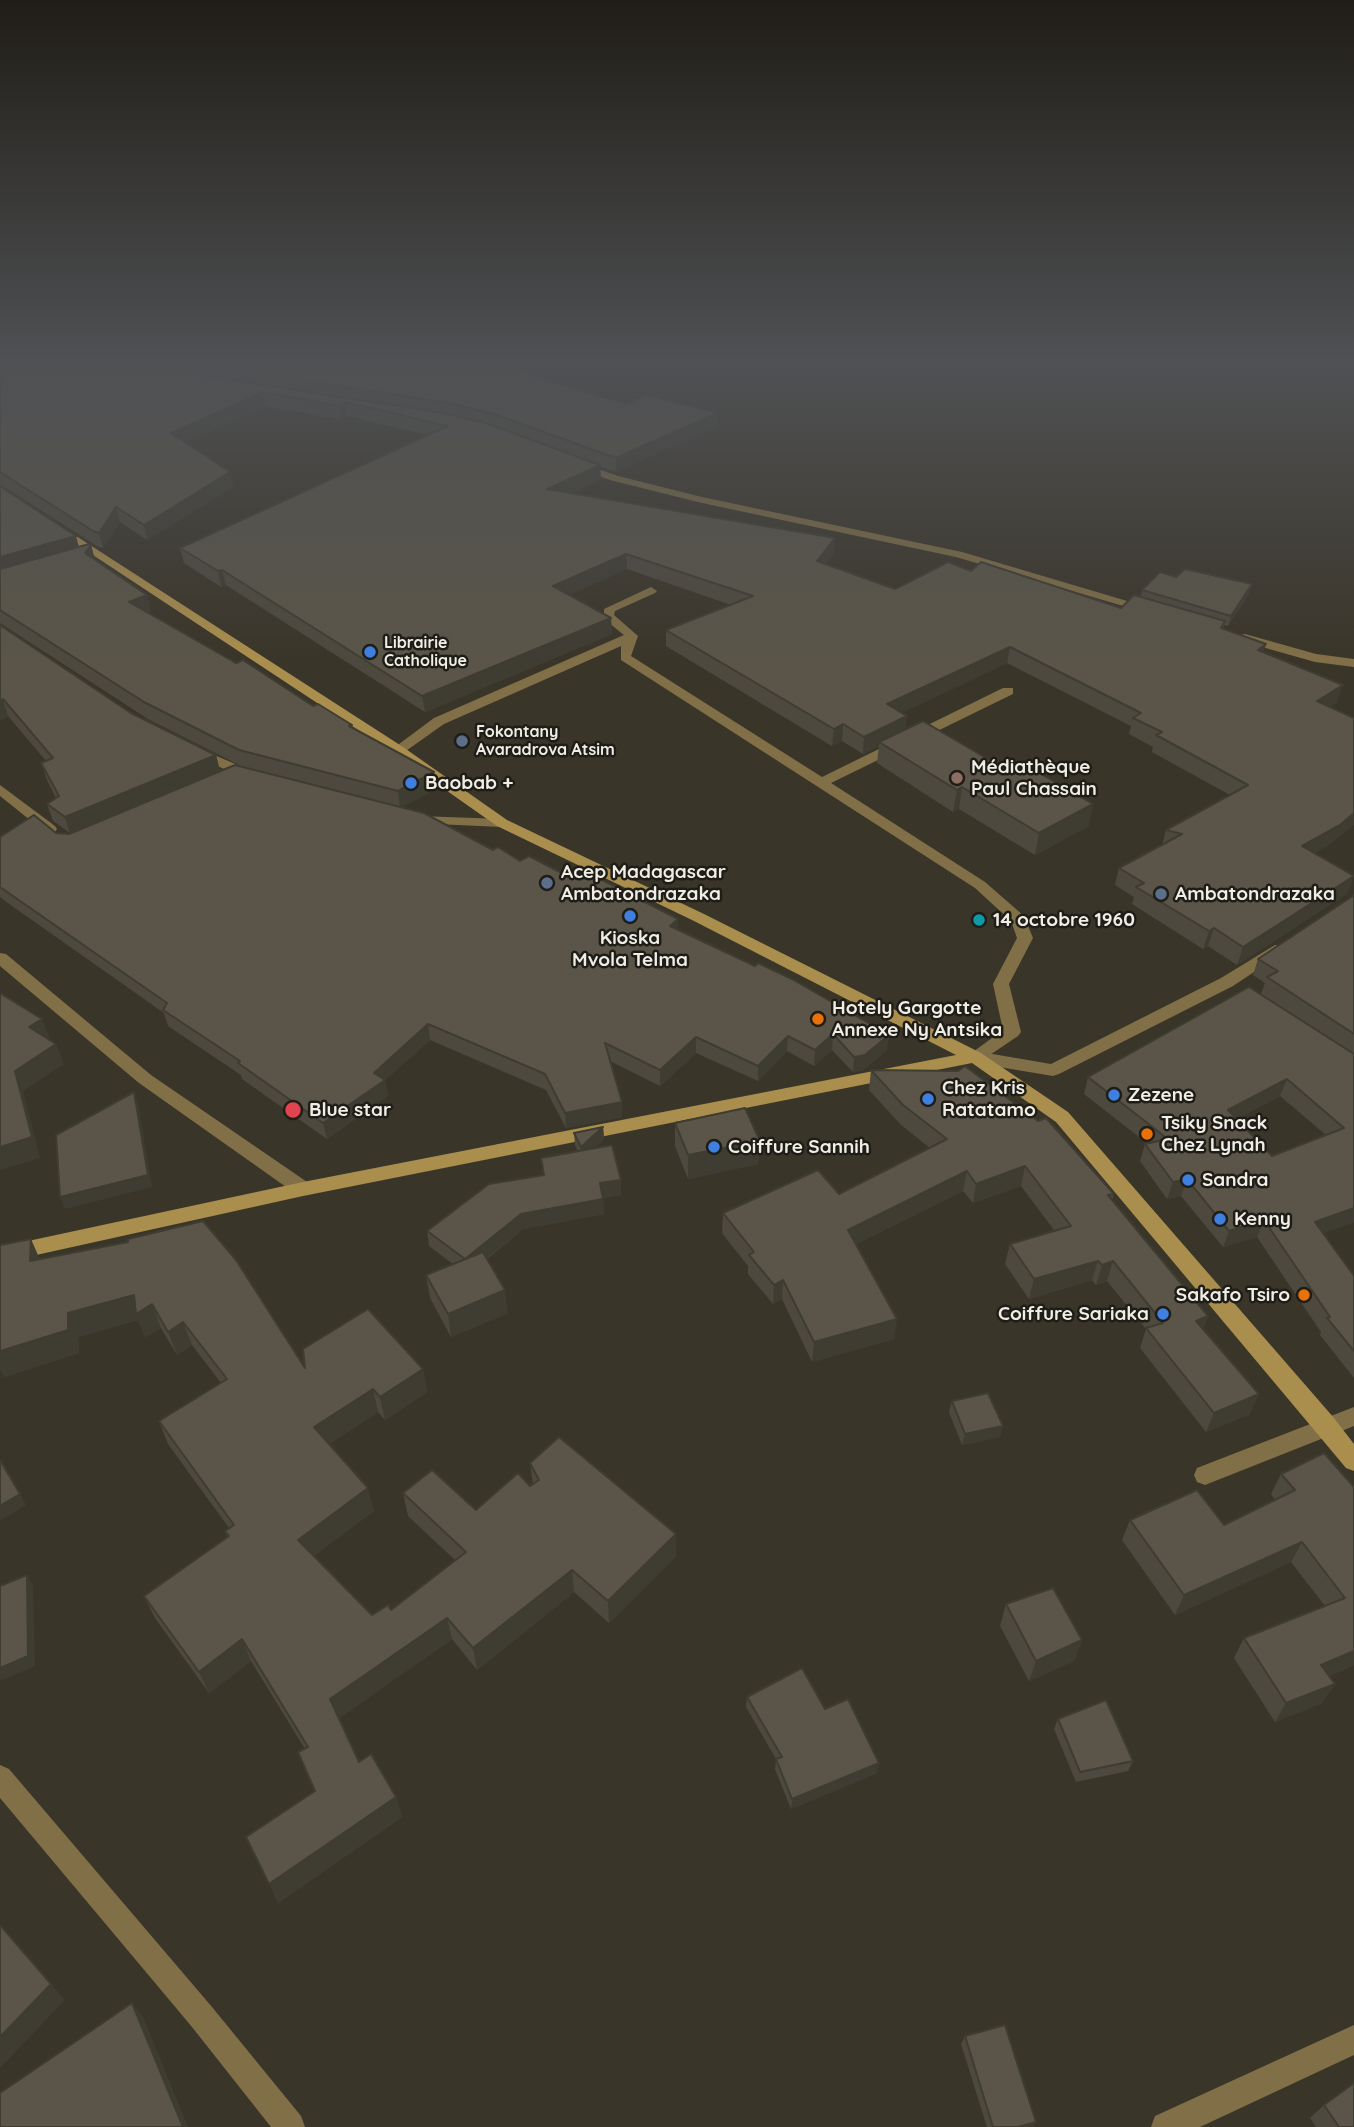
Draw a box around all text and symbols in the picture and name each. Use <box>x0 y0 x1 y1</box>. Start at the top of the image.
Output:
place label: Librairie Catholique <box>384 633 467 671</box>
marker: Librairie Catholique <box>362 644 378 660</box>
place label: Fokontany Avaradrova Atsim <box>476 722 615 760</box>
marker: Fokontany Avaradrova Atsim <box>454 733 470 749</box>
place label: Médiathèque Paul Chassain <box>971 756 1097 800</box>
marker: Médiathèque Paul Chassain <box>949 770 965 786</box>
place label: Baobab + <box>425 772 513 794</box>
marker: Baobab + <box>403 775 419 791</box>
place label: Acep Madagascar Ambatondrazaka <box>561 861 726 905</box>
marker: Acep Madagascar Ambatondrazaka <box>539 875 555 891</box>
place label: Ambatondrazaka <box>1175 883 1335 905</box>
marker: Ambatondrazaka <box>1153 886 1169 902</box>
marker: Kioska Mvola Telma <box>622 908 638 924</box>
place label: 14 octobre 1960 <box>993 909 1135 931</box>
marker: 14 octobre 1960 <box>971 912 987 928</box>
place label: Kioska Mvola Telma <box>572 927 688 971</box>
place label: Hotely Gargotte Annexe Ny Antsika <box>832 997 1002 1041</box>
marker: Hotely Gargotte Annexe Ny Antsika <box>810 1011 826 1027</box>
place label: Chez Kris Ratatamo <box>942 1077 1036 1121</box>
place label: Zezene <box>1128 1084 1194 1106</box>
marker: Zezene <box>1106 1087 1122 1103</box>
marker: Chez Kris Ratatamo <box>920 1091 936 1107</box>
place label: Blue star <box>309 1099 391 1121</box>
marker: Blue star <box>283 1100 303 1120</box>
place label: Tsiky Snack Chez Lynah <box>1161 1112 1267 1156</box>
marker: Tsiky Snack Chez Lynah <box>1139 1126 1155 1142</box>
place label: Coiffure Sannih <box>728 1136 870 1158</box>
marker: Coiffure Sannih <box>706 1139 722 1155</box>
place label: Sandra <box>1202 1169 1268 1191</box>
marker: Sandra <box>1180 1172 1196 1188</box>
place label: Kenny <box>1234 1208 1291 1230</box>
marker: Kenny <box>1212 1211 1228 1227</box>
place label: Sakafo Tsiro <box>1176 1284 1290 1306</box>
marker: Sakafo Tsiro <box>1296 1287 1312 1303</box>
place label: Coiffure Sariaka <box>998 1303 1149 1325</box>
marker: Coiffure Sariaka <box>1155 1306 1171 1322</box>

